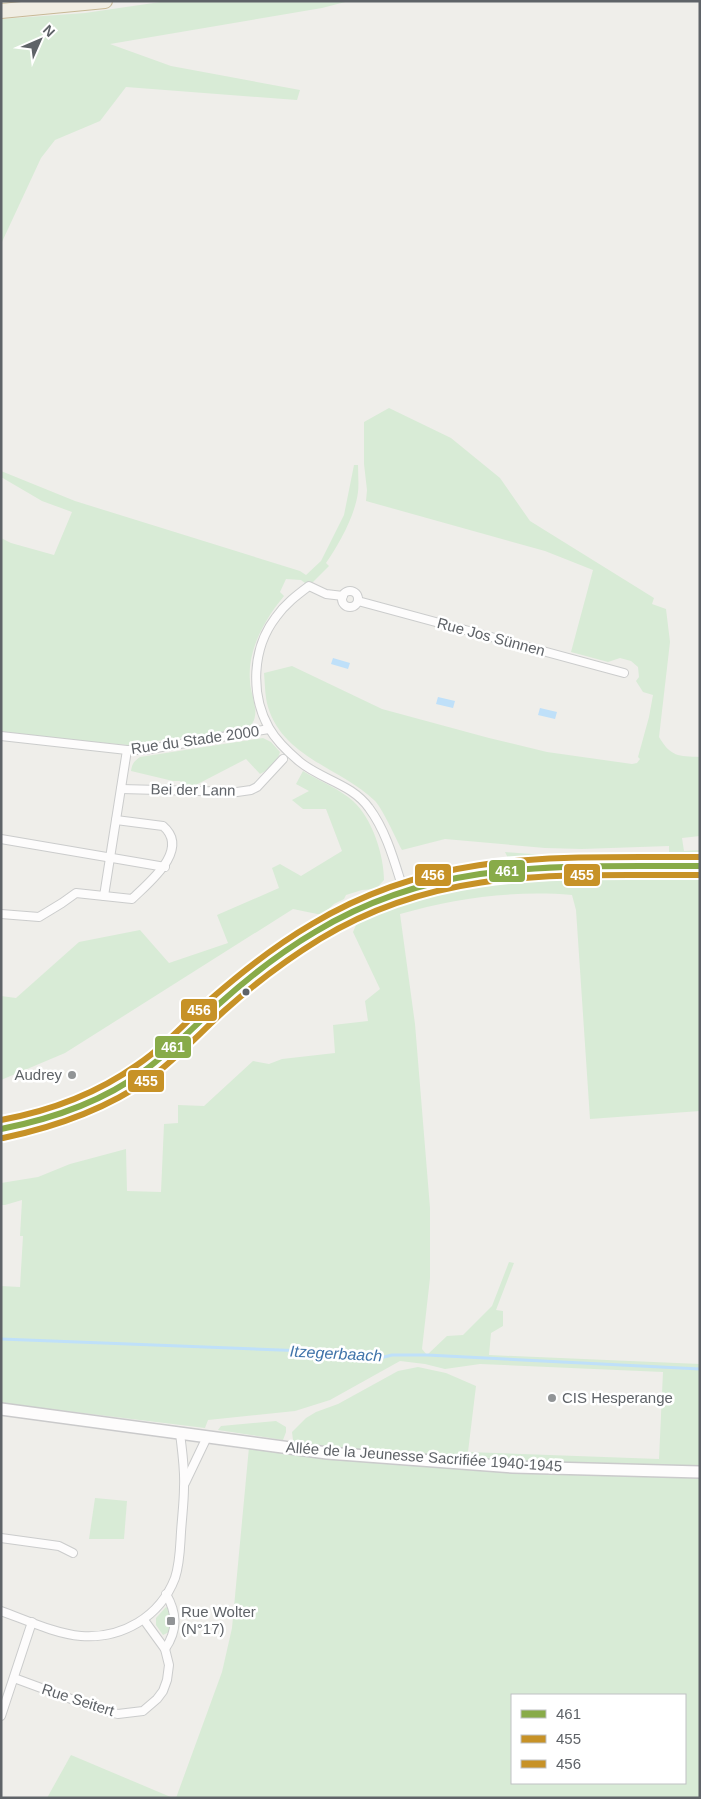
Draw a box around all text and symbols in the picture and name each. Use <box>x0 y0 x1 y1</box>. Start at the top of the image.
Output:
north arrow <box>15 15 65 65</box>
text: N <box>40 22 58 40</box>
street label: Rue Jos Sünnen <box>435 614 547 659</box>
street label: Rue du Stade 2000 <box>130 722 260 757</box>
street label: Bei der Lann <box>150 780 236 799</box>
line badge: 461 <box>488 859 526 883</box>
line badge: 456 <box>414 863 452 887</box>
text: 461 <box>495 863 519 879</box>
line badge: 455 <box>563 863 601 887</box>
text: 456 <box>421 867 445 883</box>
text: 455 <box>570 867 594 883</box>
unlabelled marker <box>241 987 251 997</box>
line badge: 456 <box>180 998 218 1022</box>
text: 456 <box>187 1002 211 1018</box>
line badge: 461 <box>154 1035 192 1059</box>
text: 461 <box>161 1039 185 1055</box>
place label: Audrey <box>14 1066 62 1083</box>
marker: Audrey <box>66 1069 78 1081</box>
line badge: 455 <box>127 1069 165 1093</box>
text: 455 <box>134 1073 158 1089</box>
water label: Itzegerbaach <box>289 1343 383 1364</box>
place label: CIS Hesperange <box>562 1389 673 1406</box>
marker: CIS Hesperange <box>546 1392 558 1404</box>
street label: Allée de la Jeunesse Sacrifiée 1940-1945 <box>285 1438 563 1475</box>
place label: Rue Wolter (N°17) <box>181 1603 256 1637</box>
marker: Rue Wolter (N°17) <box>165 1615 177 1627</box>
street label: Rue Seitert <box>40 1680 117 1719</box>
legend <box>511 1694 686 1784</box>
text: 461 <box>556 1705 581 1722</box>
text: 455 <box>556 1730 581 1747</box>
text: 456 <box>556 1755 581 1772</box>

